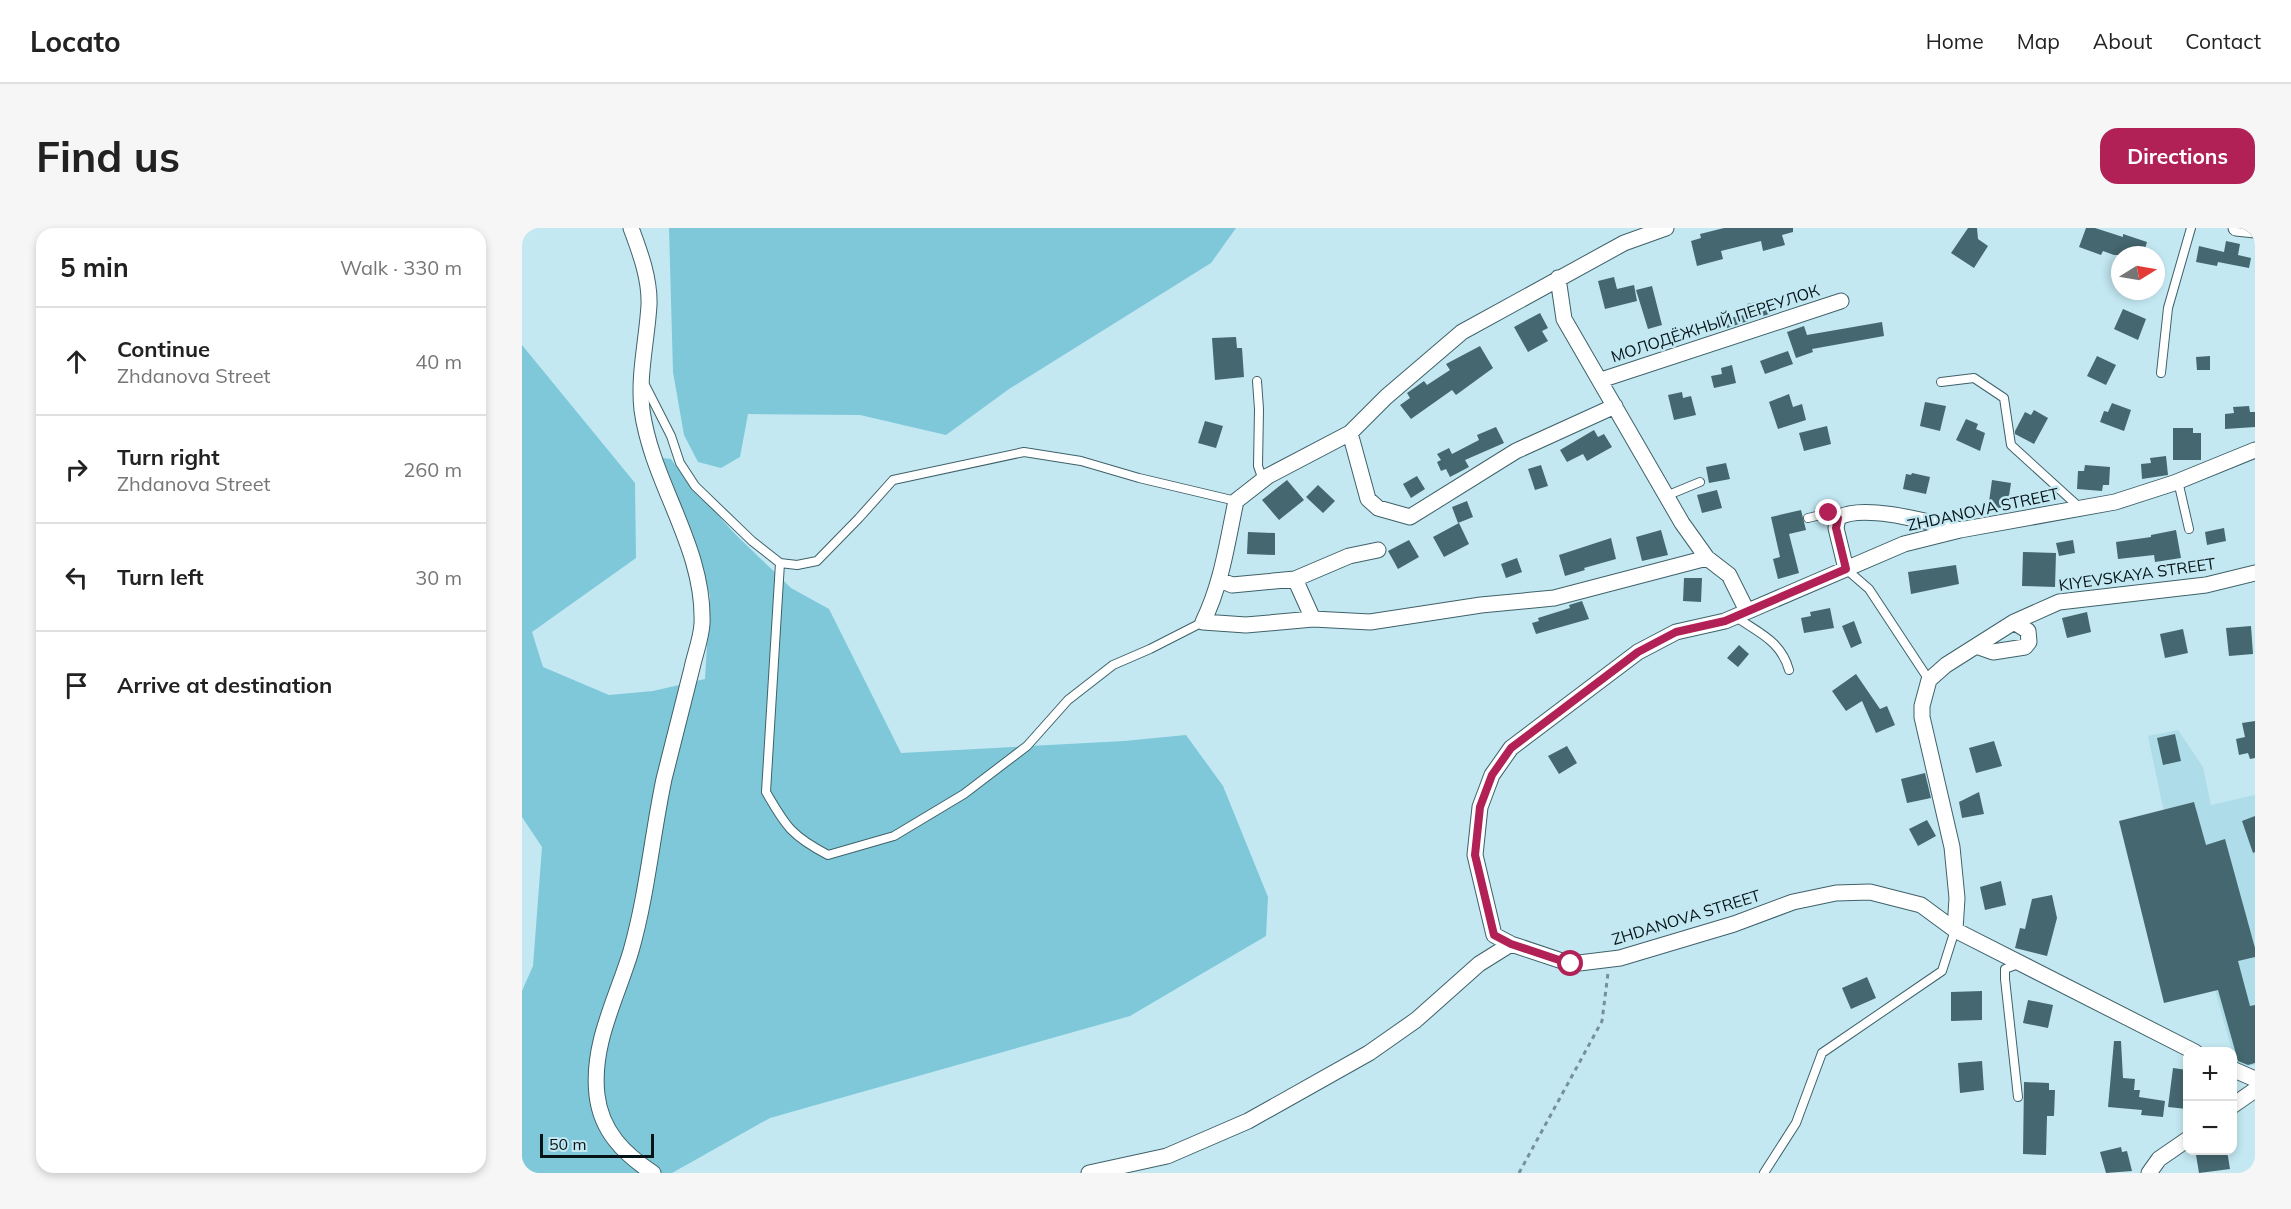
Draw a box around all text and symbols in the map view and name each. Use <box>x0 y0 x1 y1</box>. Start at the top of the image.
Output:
text: Locato <box>30 24 121 59</box>
text: Home <box>1926 28 1984 54</box>
text: Map <box>2017 28 2060 54</box>
text: About <box>2093 28 2152 54</box>
text: Contact <box>2185 28 2261 54</box>
button: Directions <box>2100 128 2255 184</box>
text: Find us <box>36 130 180 183</box>
north arrow <box>2111 246 2165 300</box>
text: 5 min <box>60 251 129 284</box>
text: Walk · 330 m <box>340 255 462 280</box>
street label: МОЛОДЁЖНЫЙ ПЕРЕУЛОК <box>1608 280 1822 366</box>
text: Continue <box>117 335 210 363</box>
icon: ahead <box>60 345 93 378</box>
text: 40 m <box>415 349 462 374</box>
text: Zhdanova Street <box>117 363 271 388</box>
text: Turn right <box>117 443 220 471</box>
icon: right <box>60 453 93 486</box>
text: 260 m <box>403 457 462 482</box>
text: Zhdanova Street <box>117 471 271 496</box>
street label: ZHDANOVA STREET <box>1905 483 2061 535</box>
route end <box>1815 499 1841 525</box>
street label: KIYEVSKAYA STREET <box>2057 553 2217 595</box>
icon: left <box>60 561 93 594</box>
text: Turn left <box>117 563 204 591</box>
text: 30 m <box>415 565 462 590</box>
icon: arrive <box>60 669 93 702</box>
text: Arrive at destination <box>117 671 332 699</box>
street label: ZHDANOVA STREET <box>1609 885 1763 949</box>
route start <box>1557 950 1583 976</box>
map controls <box>2183 1047 2237 1155</box>
button: + <box>2183 1047 2237 1101</box>
button: − <box>2183 1101 2237 1155</box>
scale bar <box>540 1131 654 1158</box>
text: 50 m <box>549 1134 586 1154</box>

